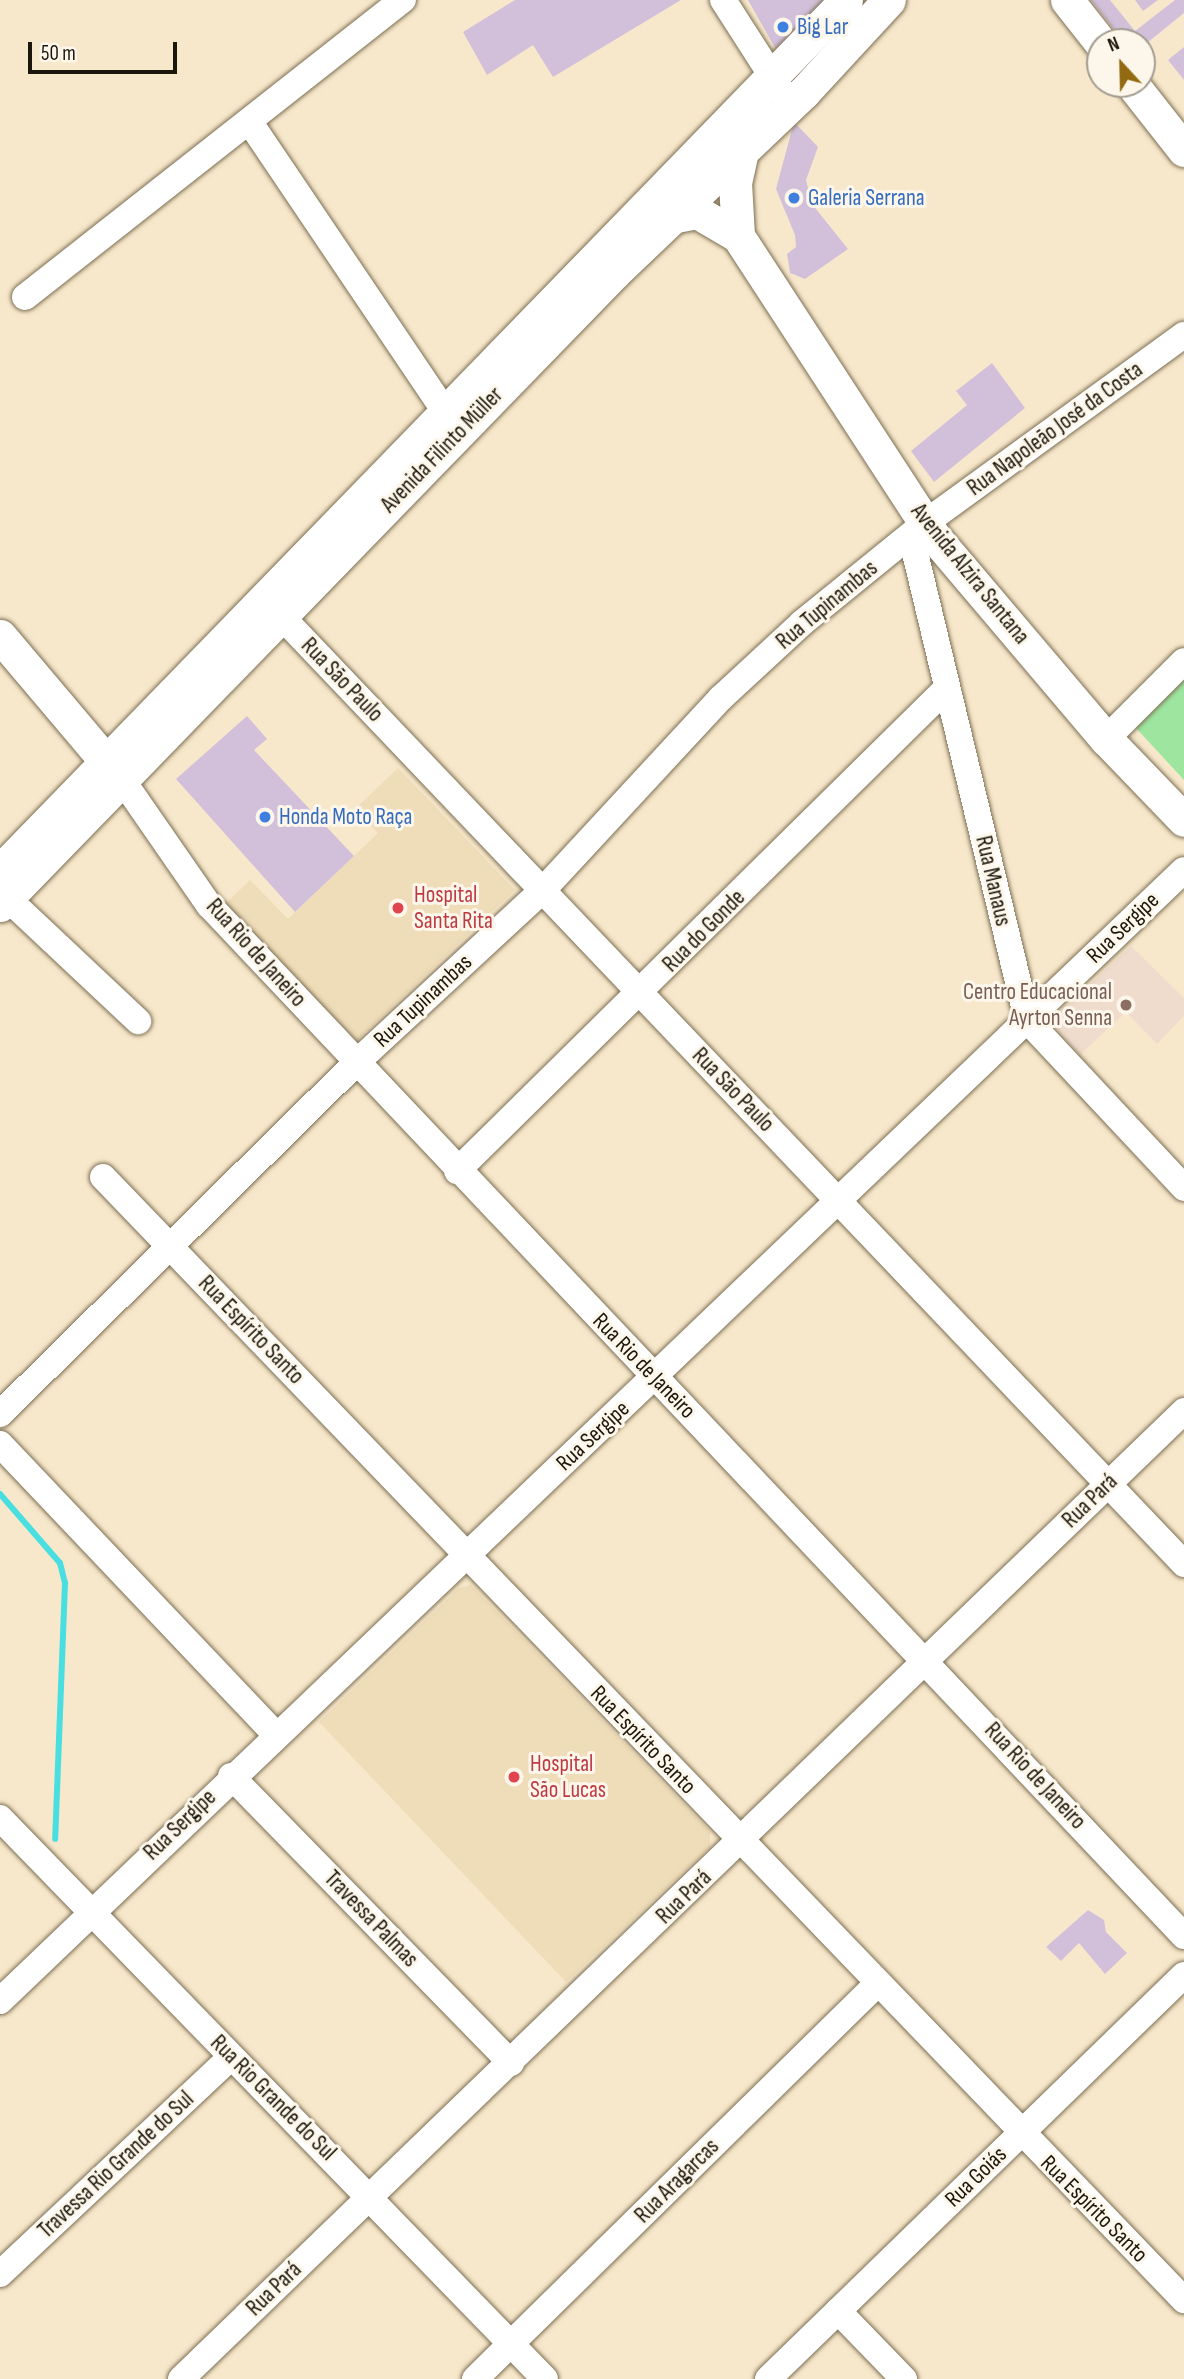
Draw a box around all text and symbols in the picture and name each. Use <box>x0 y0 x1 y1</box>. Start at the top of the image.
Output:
place label: Big Lar <box>797 13 848 41</box>
marker: Big Lar <box>775 19 791 35</box>
scale bar <box>32 28 180 72</box>
north arrow <box>1086 28 1156 98</box>
text: N <box>1105 32 1123 57</box>
text: 50 m <box>41 41 76 66</box>
place label: Galeria Serrana <box>808 184 925 212</box>
marker: Galeria Serrana <box>786 190 802 206</box>
street label: Rua Napoleão José da Costa <box>962 356 1148 502</box>
street label: Avenida Filinto Müller <box>375 381 509 519</box>
street label: Avenida Alzira Santana <box>905 498 1035 650</box>
street label: Rua Tupinambas <box>771 555 883 655</box>
street label: Rua São Paulo <box>295 632 389 728</box>
place label: Honda Moto Raça <box>279 803 412 831</box>
marker: Honda Moto Raça <box>257 809 273 825</box>
street label: Rua Manaus <box>969 833 1017 929</box>
place label: Hospital Santa Rita <box>414 881 493 935</box>
street label: Rua do Gonde <box>657 884 751 978</box>
street label: Rua Sergipe <box>1081 887 1165 969</box>
street label: Rua Rio de Janeiro <box>200 893 312 1013</box>
marker: Hospital Santa Rita <box>388 898 408 918</box>
street label: Rua Tupinambas <box>368 949 478 1053</box>
place label: Centro Educacional Ayrton Senna <box>963 978 1112 1032</box>
marker: Centro Educacional Ayrton Senna <box>1118 997 1134 1013</box>
street label: Rua São Paulo <box>686 1042 780 1138</box>
street label: Rua Espírito Santo <box>192 1270 310 1390</box>
street label: Rua Rio de Janeiro <box>587 1307 701 1425</box>
street label: Rua Sergipe <box>551 1395 635 1477</box>
street label: Rua Pará <box>1057 1468 1123 1534</box>
street label: Rua Espírito Santo <box>584 1680 702 1800</box>
street label: Rua Rio de Janeiro <box>979 1717 1091 1835</box>
place label: Hospital São Lucas <box>530 1750 606 1804</box>
marker: Hospital São Lucas <box>504 1767 524 1787</box>
street label: Rua Sergipe <box>138 1784 222 1866</box>
street label: Rua Pará <box>651 1864 717 1930</box>
street label: Travessa Palmas <box>318 1865 424 1973</box>
street label: Rua Rio Grande do Sul <box>204 2029 342 2167</box>
street label: Travessa Rio Grande do Sul <box>32 2086 200 2244</box>
street label: Rua Aragarcas <box>629 2133 725 2229</box>
street label: Rua Goiás <box>939 2141 1013 2213</box>
street label: Rua Espírito Santo <box>1035 2150 1153 2268</box>
street label: Rua Pará <box>241 2256 307 2322</box>

